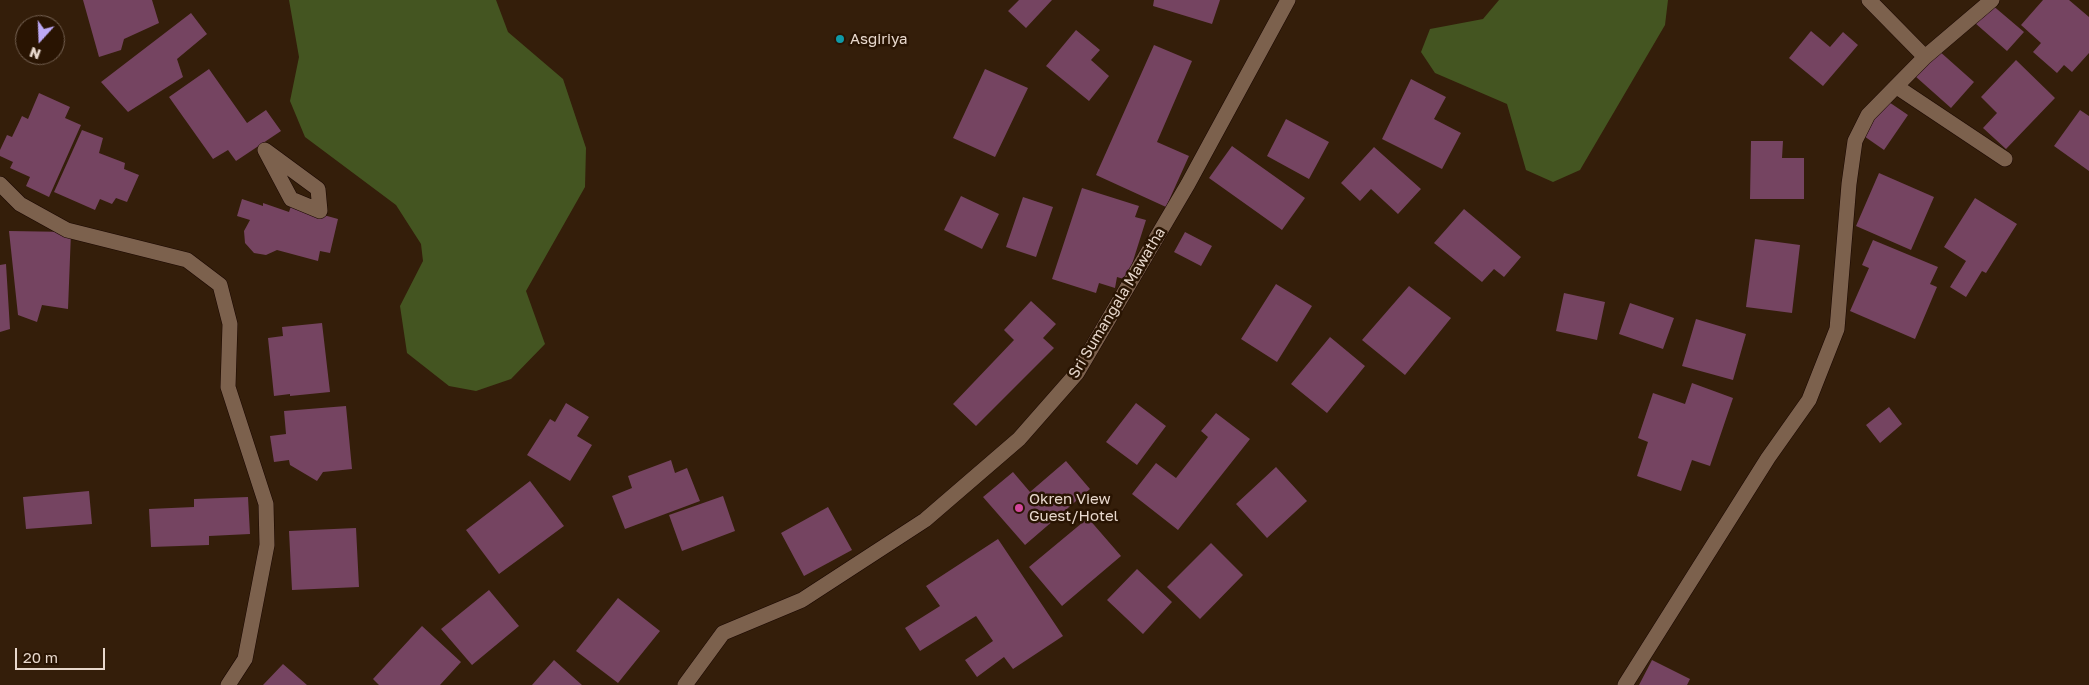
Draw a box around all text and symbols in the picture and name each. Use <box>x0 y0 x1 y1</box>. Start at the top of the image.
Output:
north arrow <box>15 15 65 65</box>
place label: Asgiriya <box>850 30 907 48</box>
marker: Asgiriya <box>834 33 846 45</box>
text: N <box>27 44 43 63</box>
street label: Sri Sumangala Mawatha <box>1065 224 1169 382</box>
place label: Okren View Guest/Hotel <box>1029 490 1118 525</box>
marker: Okren View Guest/Hotel <box>1013 502 1025 514</box>
scale bar <box>18 638 108 670</box>
text: 20 m <box>23 648 58 666</box>

